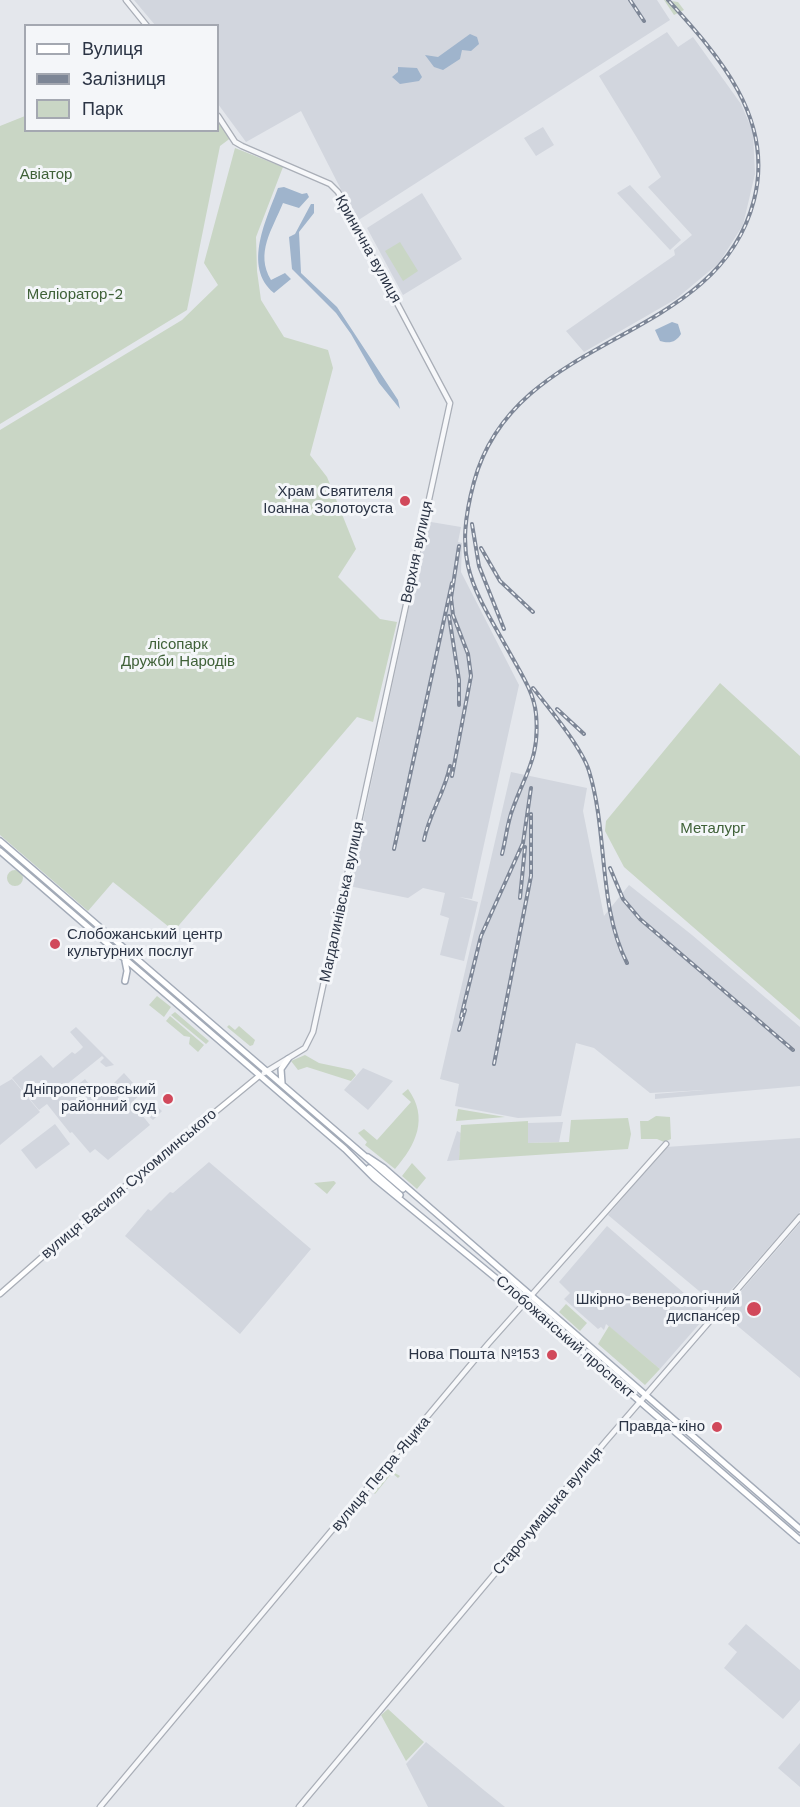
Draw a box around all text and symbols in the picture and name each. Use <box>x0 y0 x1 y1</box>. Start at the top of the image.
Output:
legend <box>24 24 219 132</box>
text: Вулиця <box>82 38 143 59</box>
text: Залізниця <box>82 68 166 89</box>
text: Парк <box>82 98 123 119</box>
park label: Авіатор <box>20 166 72 184</box>
street label: Кринична вулиця <box>331 192 405 306</box>
park label: Меліоратор-2 <box>27 286 123 304</box>
place label: Храм Святителя Іоанна Золотоуста <box>263 483 393 518</box>
marker: Храм Святителя Іоанна Золотоуста <box>398 494 412 508</box>
street label: Верхня вулиця <box>397 499 437 605</box>
park label: лісопарк Дружби Народів <box>121 636 235 671</box>
street label: Магдалинівська вулиця <box>316 820 368 984</box>
park label: Металург <box>680 820 746 838</box>
place label: Слобожанський центр культурних послуг <box>67 926 223 961</box>
marker: Слобожанський центр культурних послуг <box>48 937 62 951</box>
place label: Дніпропетровський районний суд <box>23 1081 156 1116</box>
marker: Дніпропетровський районний суд <box>161 1092 175 1106</box>
street label: вулиця Василя Сухомлинського <box>38 1105 220 1263</box>
street label: Слобожанський проспект <box>492 1272 638 1402</box>
place label: Шкірно-венерологічний диспансер <box>576 1291 740 1326</box>
marker: Шкірно-венерологічний диспансер <box>745 1300 763 1318</box>
place label: Нова Пошта №153 <box>409 1346 540 1364</box>
marker: Нова Пошта №153 <box>545 1348 559 1362</box>
street label: вулиця Петра Яцика <box>328 1413 434 1535</box>
place label: Правда-кіно <box>618 1418 705 1436</box>
marker: Правда-кіно <box>710 1420 724 1434</box>
street label: Старочумацька вулиця <box>489 1443 607 1579</box>

